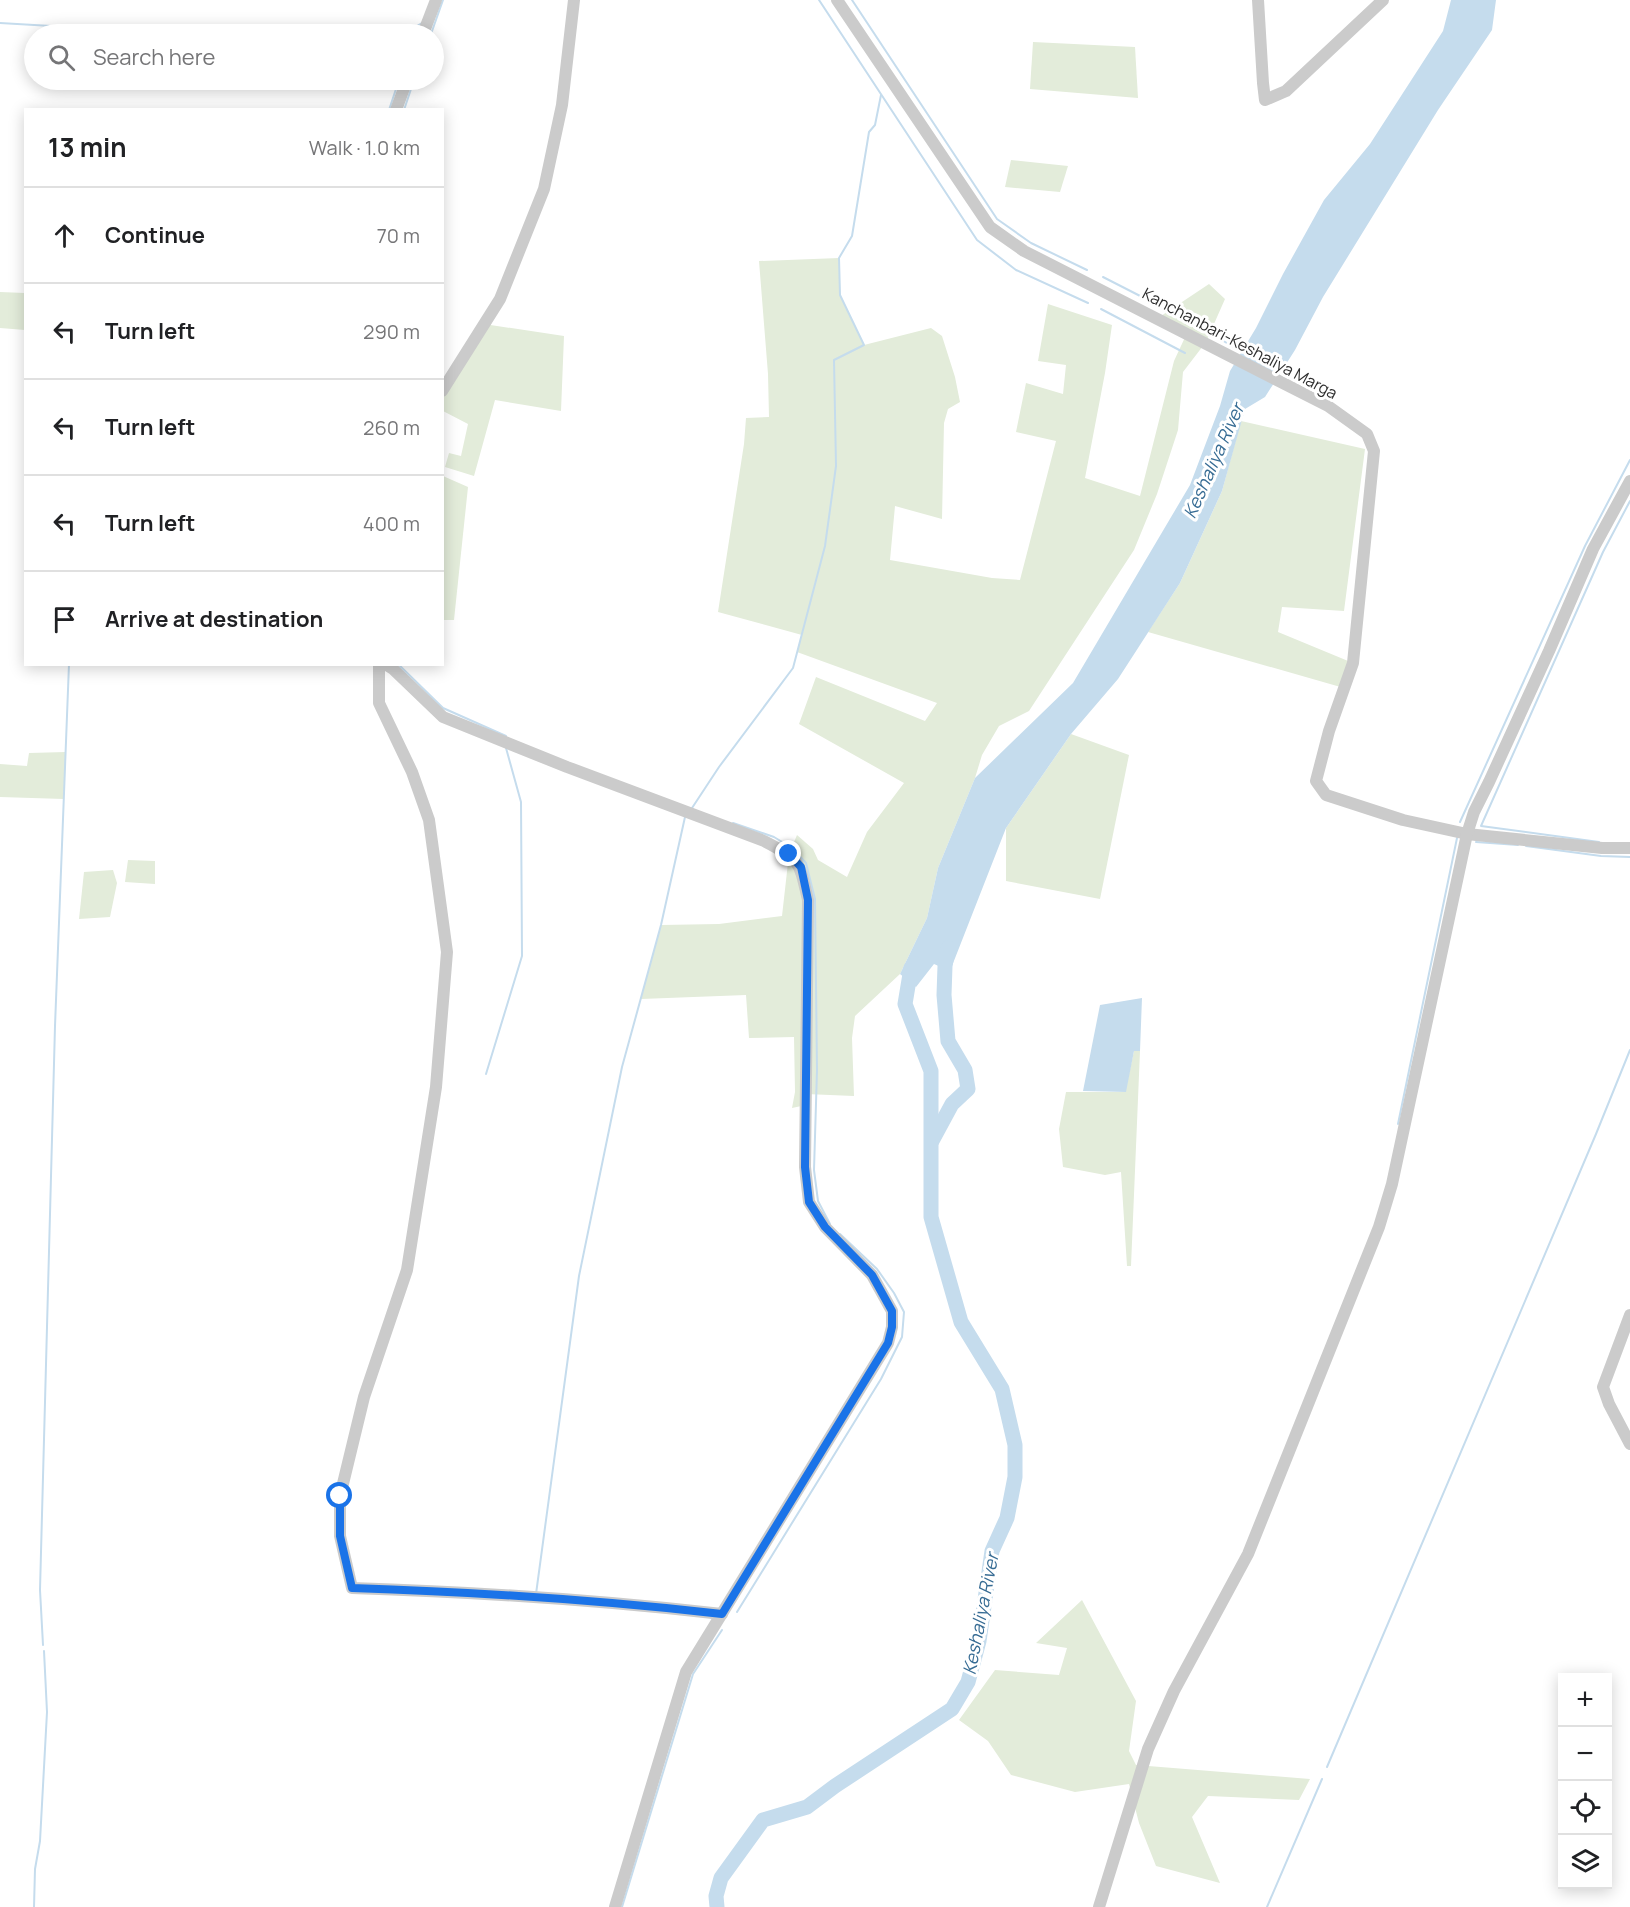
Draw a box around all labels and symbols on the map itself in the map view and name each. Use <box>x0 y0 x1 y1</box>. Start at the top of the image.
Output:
street label: Kanchanbari-Keshaliya Marga <box>1139 282 1341 404</box>
water label: Keshaliya River <box>1177 397 1250 522</box>
route end <box>775 840 801 866</box>
route start <box>326 1482 352 1508</box>
water label: Keshaliya River <box>956 1549 1004 1677</box>

